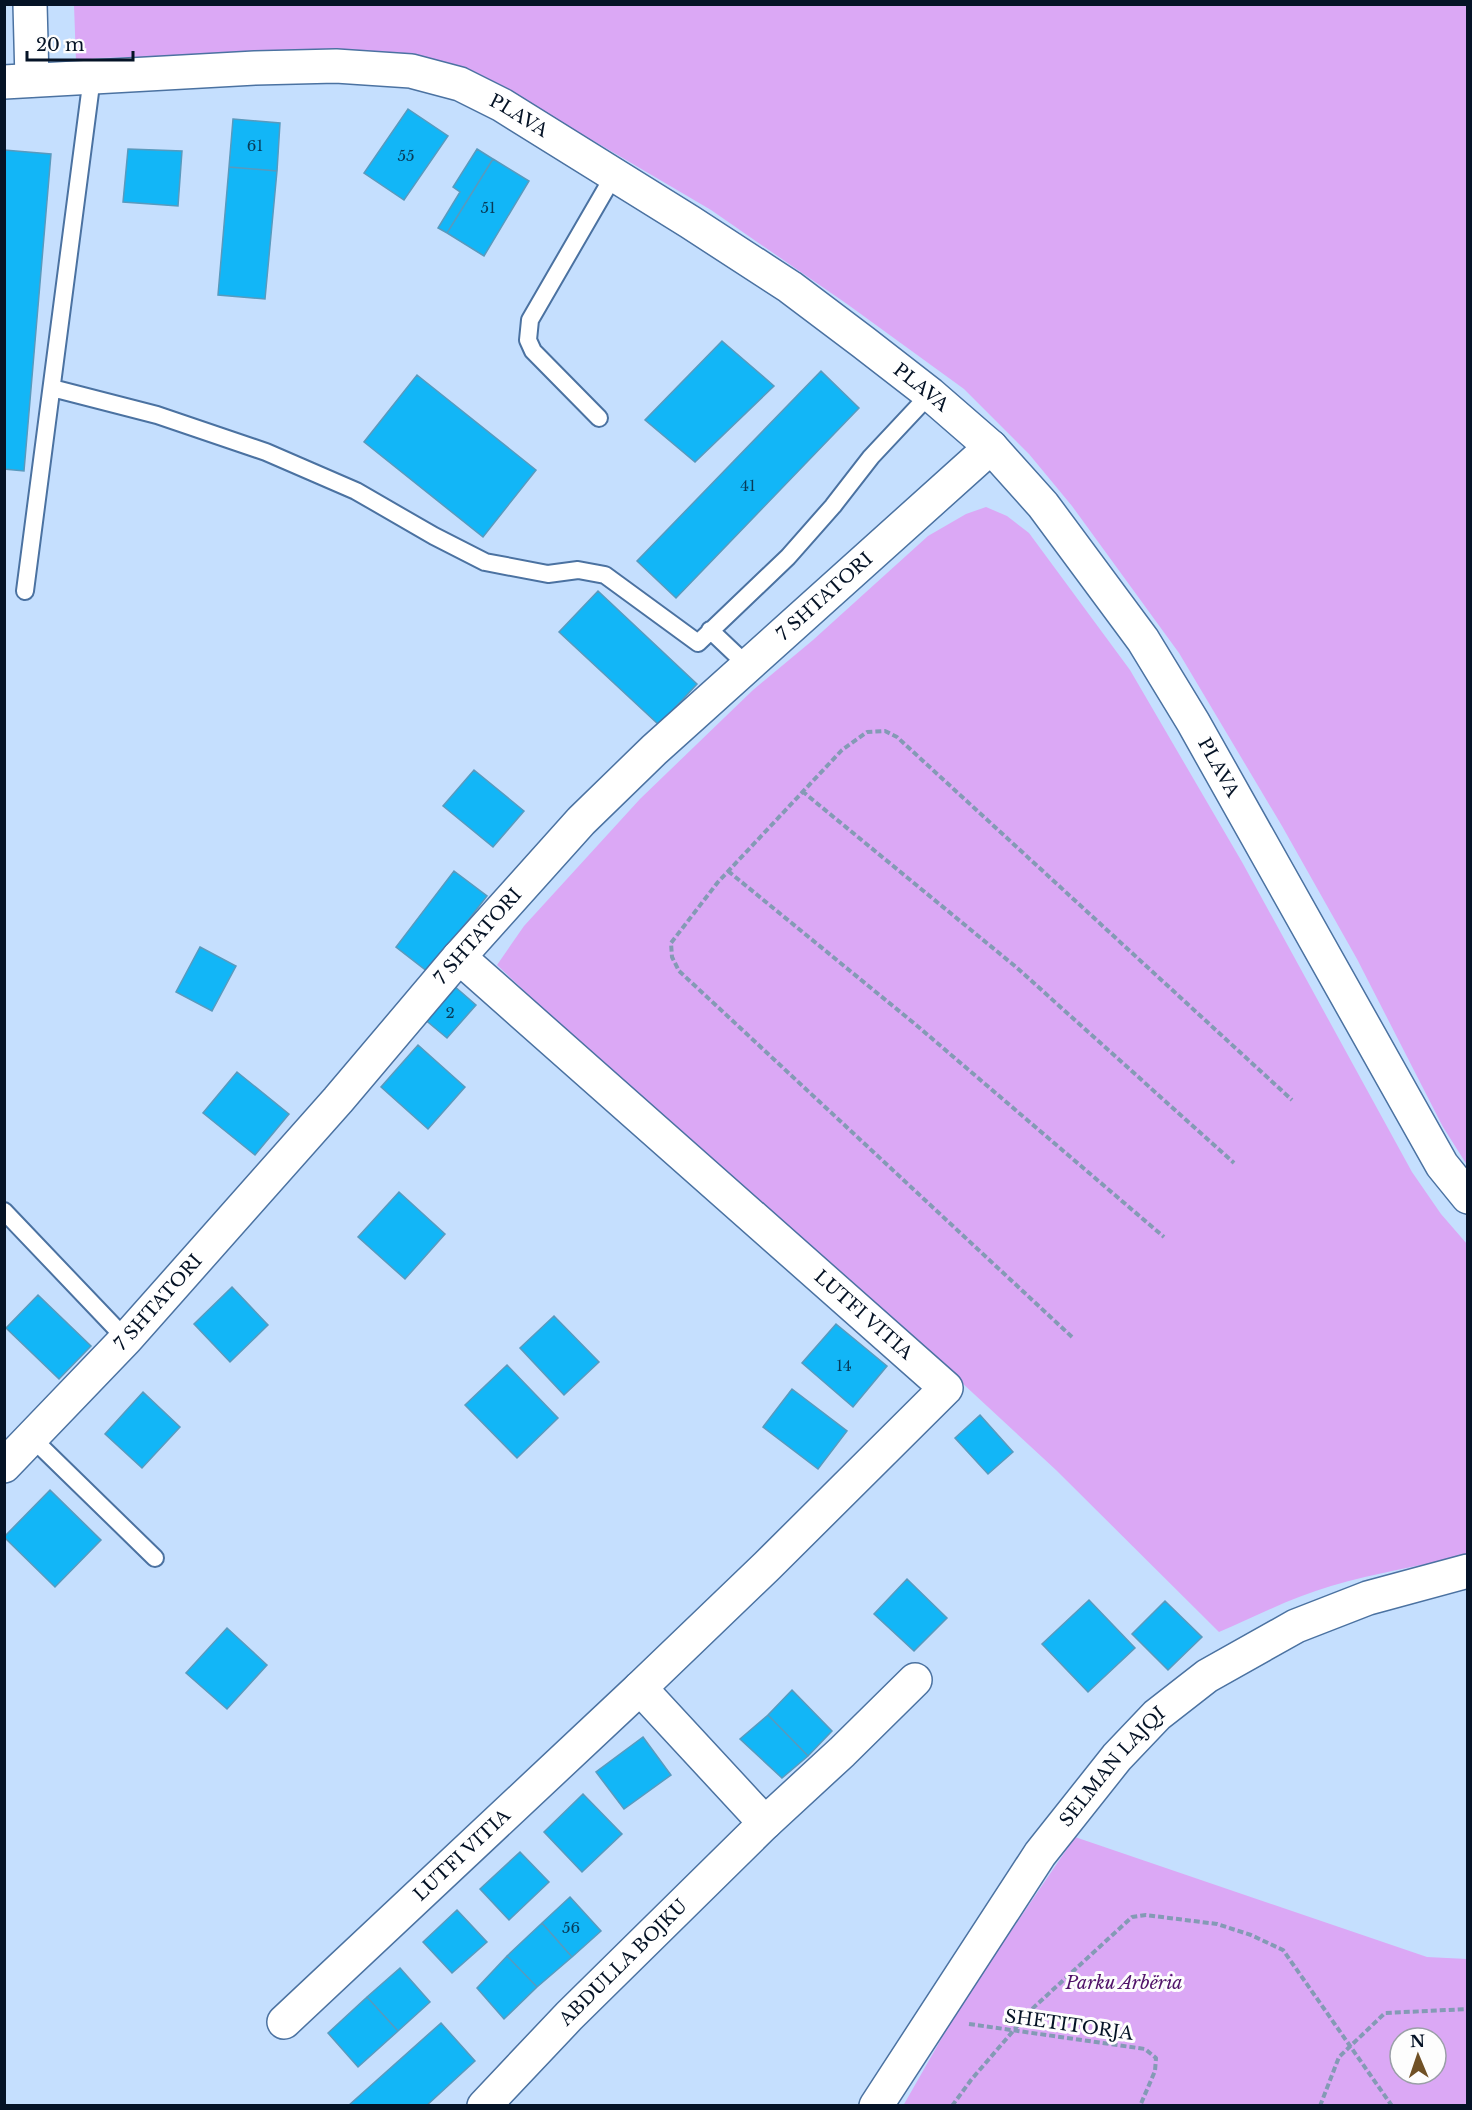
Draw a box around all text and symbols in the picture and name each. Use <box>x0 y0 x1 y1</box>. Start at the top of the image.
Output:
scale bar <box>27 24 134 62</box>
text: 20 m <box>36 34 84 56</box>
street label: PLAVA <box>486 90 553 142</box>
house number: 61 <box>247 136 263 155</box>
house number: 55 <box>397 146 415 165</box>
house number: 51 <box>480 198 496 217</box>
street label: PLAVA <box>889 359 954 417</box>
house number: 41 <box>740 476 756 495</box>
street label: 7 SHTATORI <box>772 548 877 645</box>
street label: PLAVA <box>1193 734 1244 802</box>
street label: 7 SHTATORI <box>430 884 526 989</box>
house number: 2 <box>445 1003 455 1022</box>
street label: 7 SHTATORI <box>110 1250 207 1355</box>
street label: LUTFI VITIA <box>810 1265 918 1365</box>
house number: 14 <box>836 1356 852 1375</box>
street label: SELMAN LAJQI <box>1055 1702 1169 1831</box>
street label: LUTFI VITIA <box>409 1804 516 1906</box>
street label: ABDULLA BOJKU <box>554 1895 692 2031</box>
house number: 56 <box>562 1918 580 1937</box>
park label: Parku Arbëria <box>1064 1972 1183 1994</box>
street label: SHETITORJA <box>1003 2005 1136 2045</box>
north arrow <box>1388 2026 1448 2086</box>
text: N <box>1410 2031 1425 2051</box>

